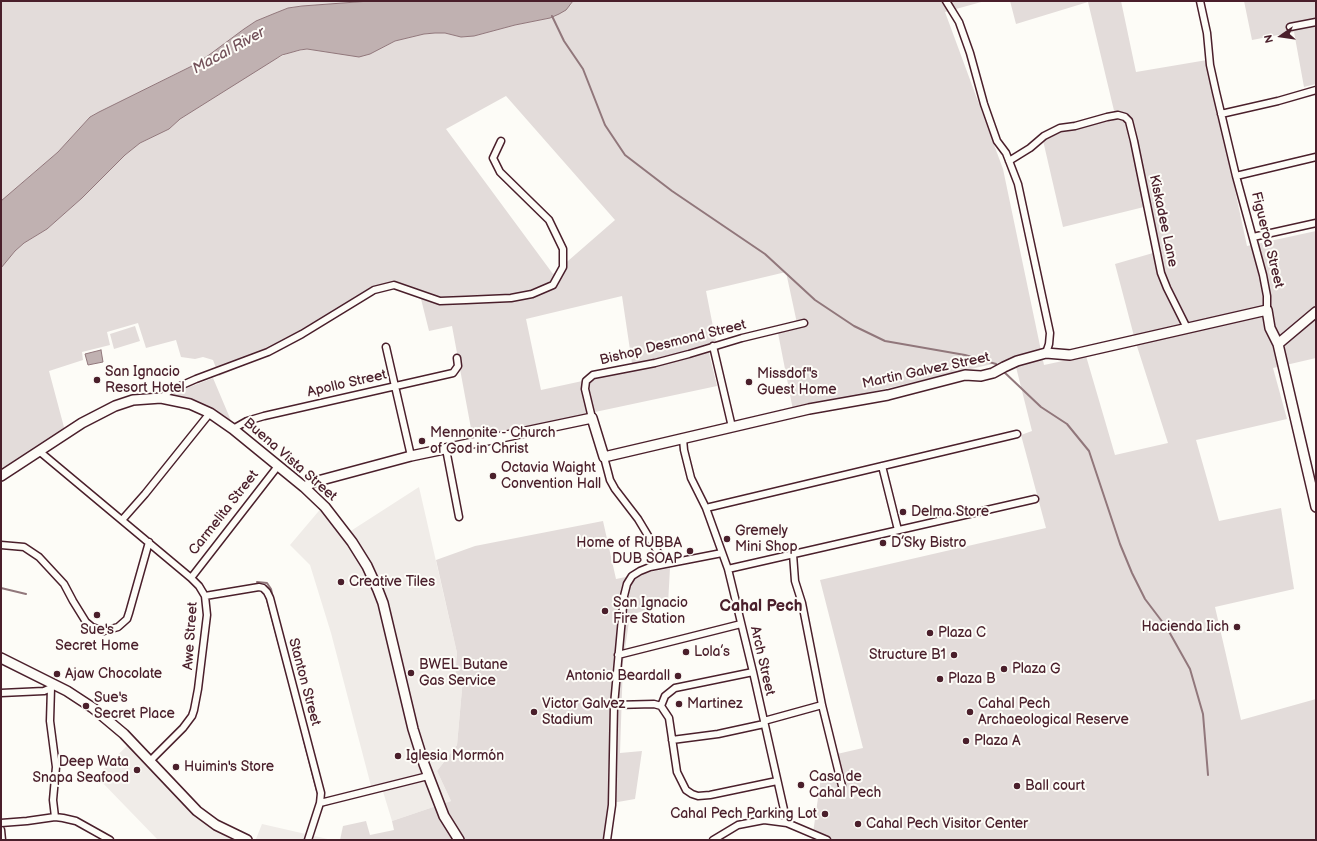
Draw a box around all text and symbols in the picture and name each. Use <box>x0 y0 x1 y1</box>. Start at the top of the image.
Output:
north arrow <box>1261 16 1301 56</box>
water label: Macal River <box>190 24 268 78</box>
text: N <box>1262 33 1276 44</box>
street label: Kiskadee Lane <box>1145 173 1181 269</box>
street label: Figueroa Street <box>1247 190 1287 290</box>
street label: Bishop Desmond Street <box>598 317 748 369</box>
street label: Martin Galvez Street <box>861 349 991 393</box>
place label: San Ignacio Resort Hotel <box>105 364 185 396</box>
place label: Missdof"s Guest Home <box>757 366 837 398</box>
street label: Apollo Street <box>306 367 388 401</box>
marker: San Ignacio Resort Hotel <box>92 375 102 385</box>
marker: Missdof"s Guest Home <box>744 377 754 387</box>
street label: Buena Vista Street <box>240 415 340 505</box>
place label: Mennonite - Church of God in Christ <box>430 425 556 458</box>
marker: Mennonite - Church of God in Christ <box>417 436 427 446</box>
place label: Octavia Waight Convention Hall <box>501 460 601 492</box>
street label: Carmelita Street <box>186 467 262 559</box>
marker: Octavia Waight Convention Hall <box>488 471 498 481</box>
place label: Delma Store <box>911 504 989 520</box>
marker: Delma Store <box>898 507 908 517</box>
place label: Gremely Mini Shop <box>735 523 798 556</box>
marker: Gremely Mini Shop <box>722 534 732 544</box>
place label: Home of RUBBA DUB SOAP <box>576 535 682 568</box>
place label: D’Sky Bistro <box>891 535 966 551</box>
marker: D’Sky Bistro <box>878 538 888 548</box>
marker: Home of RUBBA DUB SOAP <box>685 546 695 556</box>
place label: Creative Tiles <box>349 574 435 590</box>
marker: Creative Tiles <box>336 577 346 587</box>
place label: San Ignacio Fire Station <box>613 595 688 628</box>
district label: Cahal Pech <box>720 597 802 617</box>
street label: Awe Street <box>180 601 202 671</box>
marker: San Ignacio Fire Station <box>600 606 610 616</box>
marker: Sue's Secret Home <box>92 610 102 620</box>
place label: Hacienda Iich <box>1141 619 1229 635</box>
place label: Sue's Secret Home <box>55 622 139 654</box>
marker: Hacienda Iich <box>1232 622 1242 632</box>
street label: Arch Street <box>746 625 778 697</box>
place label: Plaza C <box>938 625 986 641</box>
marker: Plaza C <box>925 628 935 638</box>
street label: Stanton Street <box>284 636 324 728</box>
place label: Lola’s <box>694 644 730 660</box>
marker: Lola’s <box>681 647 691 657</box>
place label: Structure B1 <box>869 647 946 663</box>
marker: Structure B1 <box>949 650 959 660</box>
place label: BWEL Butane Gas Service <box>419 657 508 690</box>
place label: Plaza G <box>1012 661 1060 677</box>
marker: Plaza G <box>999 664 1009 674</box>
place label: Ajaw Chocolate <box>65 666 162 682</box>
marker: BWEL Butane Gas Service <box>406 668 416 678</box>
place label: Antonio Beardall <box>566 668 670 684</box>
marker: Ajaw Chocolate <box>52 669 62 679</box>
marker: Antonio Beardall <box>673 671 683 681</box>
place label: Plaza B <box>948 671 996 687</box>
marker: Plaza B <box>935 674 945 684</box>
place label: Sue's Secret Place <box>94 690 175 722</box>
place label: Victor Galvez Stadium <box>542 696 625 728</box>
place label: Martinez <box>687 696 743 712</box>
place label: Cahal Pech Archaeological Reserve <box>978 696 1129 728</box>
marker: Martinez <box>674 699 684 709</box>
marker: Sue's Secret Place <box>81 701 91 711</box>
marker: Victor Galvez Stadium <box>529 707 539 717</box>
marker: Cahal Pech Archaeological Reserve <box>965 707 975 717</box>
place label: Plaza A <box>974 733 1021 749</box>
marker: Plaza A <box>961 736 971 746</box>
place label: Iglesia Mormón <box>406 748 504 764</box>
marker: Iglesia Mormón <box>393 751 403 761</box>
place label: Deep Wata Snapa Seafood <box>32 754 129 786</box>
place label: Huimin's Store <box>184 759 274 775</box>
marker: Huimin's Store <box>171 762 181 772</box>
marker: Deep Wata Snapa Seafood <box>132 765 142 775</box>
place label: Casa de Cahal Pech <box>809 769 881 802</box>
place label: Ball court <box>1025 778 1085 794</box>
marker: Casa de Cahal Pech <box>796 780 806 790</box>
marker: Ball court <box>1012 781 1022 791</box>
place label: Cahal Pech Parking Lot <box>670 806 817 822</box>
marker: Cahal Pech Parking Lot <box>820 809 830 819</box>
place label: Cahal Pech Visitor Center <box>866 816 1028 832</box>
marker: Cahal Pech Visitor Center <box>853 819 863 829</box>

